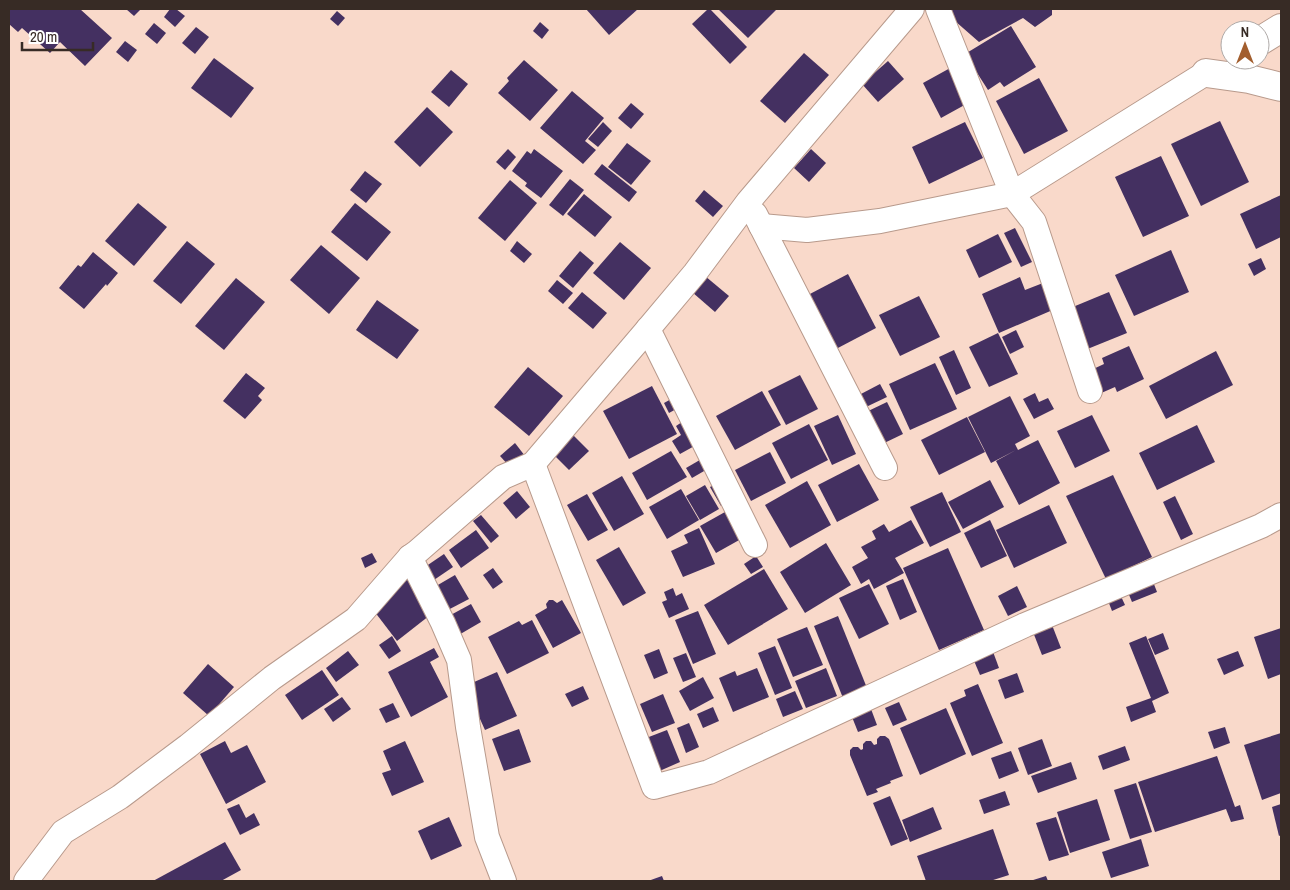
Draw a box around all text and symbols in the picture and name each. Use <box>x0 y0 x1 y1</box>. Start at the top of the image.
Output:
scale bar <box>22 20 94 52</box>
north arrow <box>1220 20 1270 70</box>
text: N <box>1241 23 1249 41</box>
text: 20 m <box>30 26 57 47</box>

